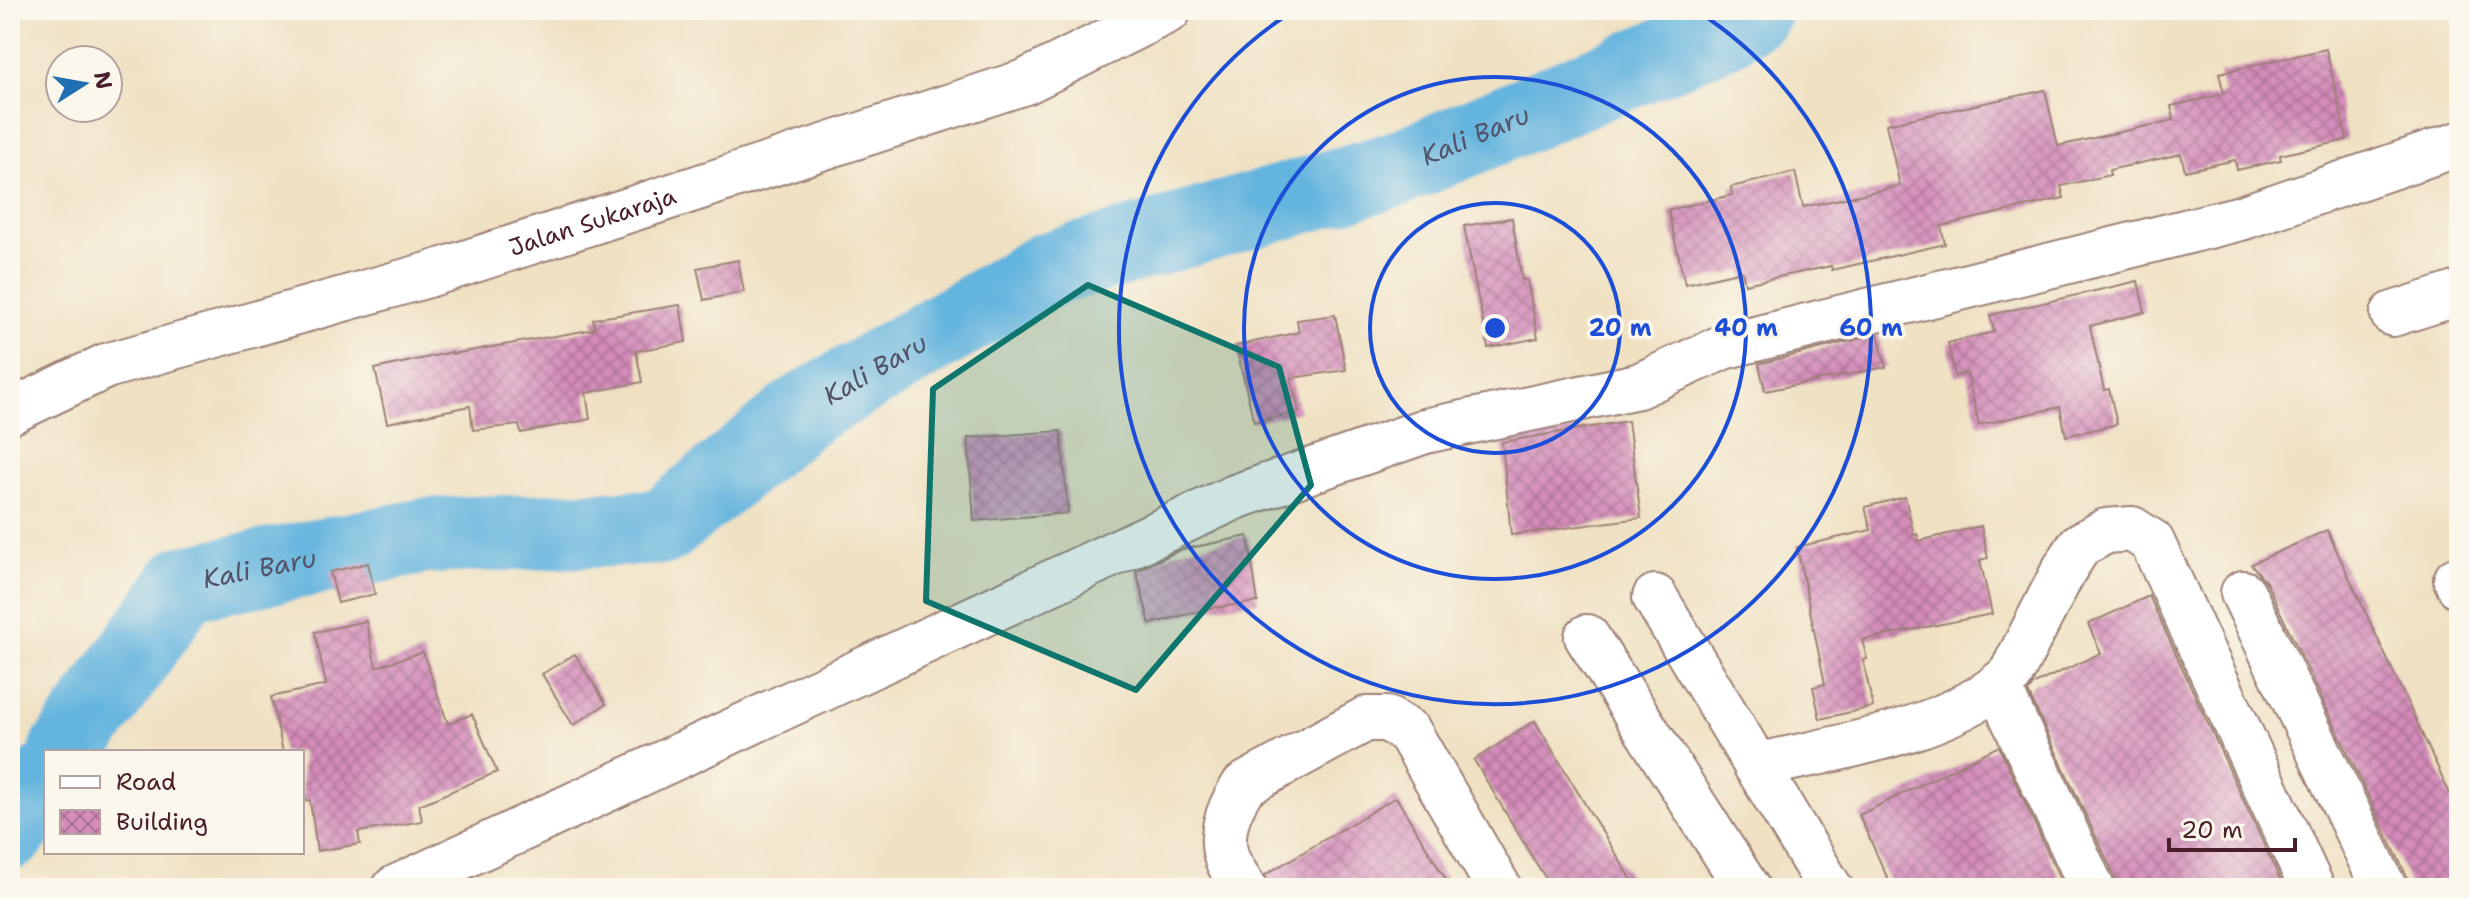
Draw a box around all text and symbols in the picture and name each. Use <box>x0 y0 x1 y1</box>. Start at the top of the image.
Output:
north arrow <box>44 44 124 124</box>
text: N <box>87 69 119 92</box>
water label: Kali Baru <box>1415 96 1535 173</box>
street label: Jalan Sukaraja <box>505 180 680 264</box>
text: 20 m <box>1588 312 1652 344</box>
text: 40 m <box>1714 312 1778 344</box>
text: 60 m <box>1839 312 1903 344</box>
centre of rings <box>1481 314 1509 342</box>
water label: Kali Baru <box>816 325 933 413</box>
water label: Kali Baru <box>200 540 319 596</box>
legend <box>44 750 304 854</box>
text: Road <box>116 766 176 798</box>
scale bar <box>2169 802 2295 852</box>
text: Building <box>116 806 208 838</box>
text: 20 m <box>2181 814 2243 846</box>

